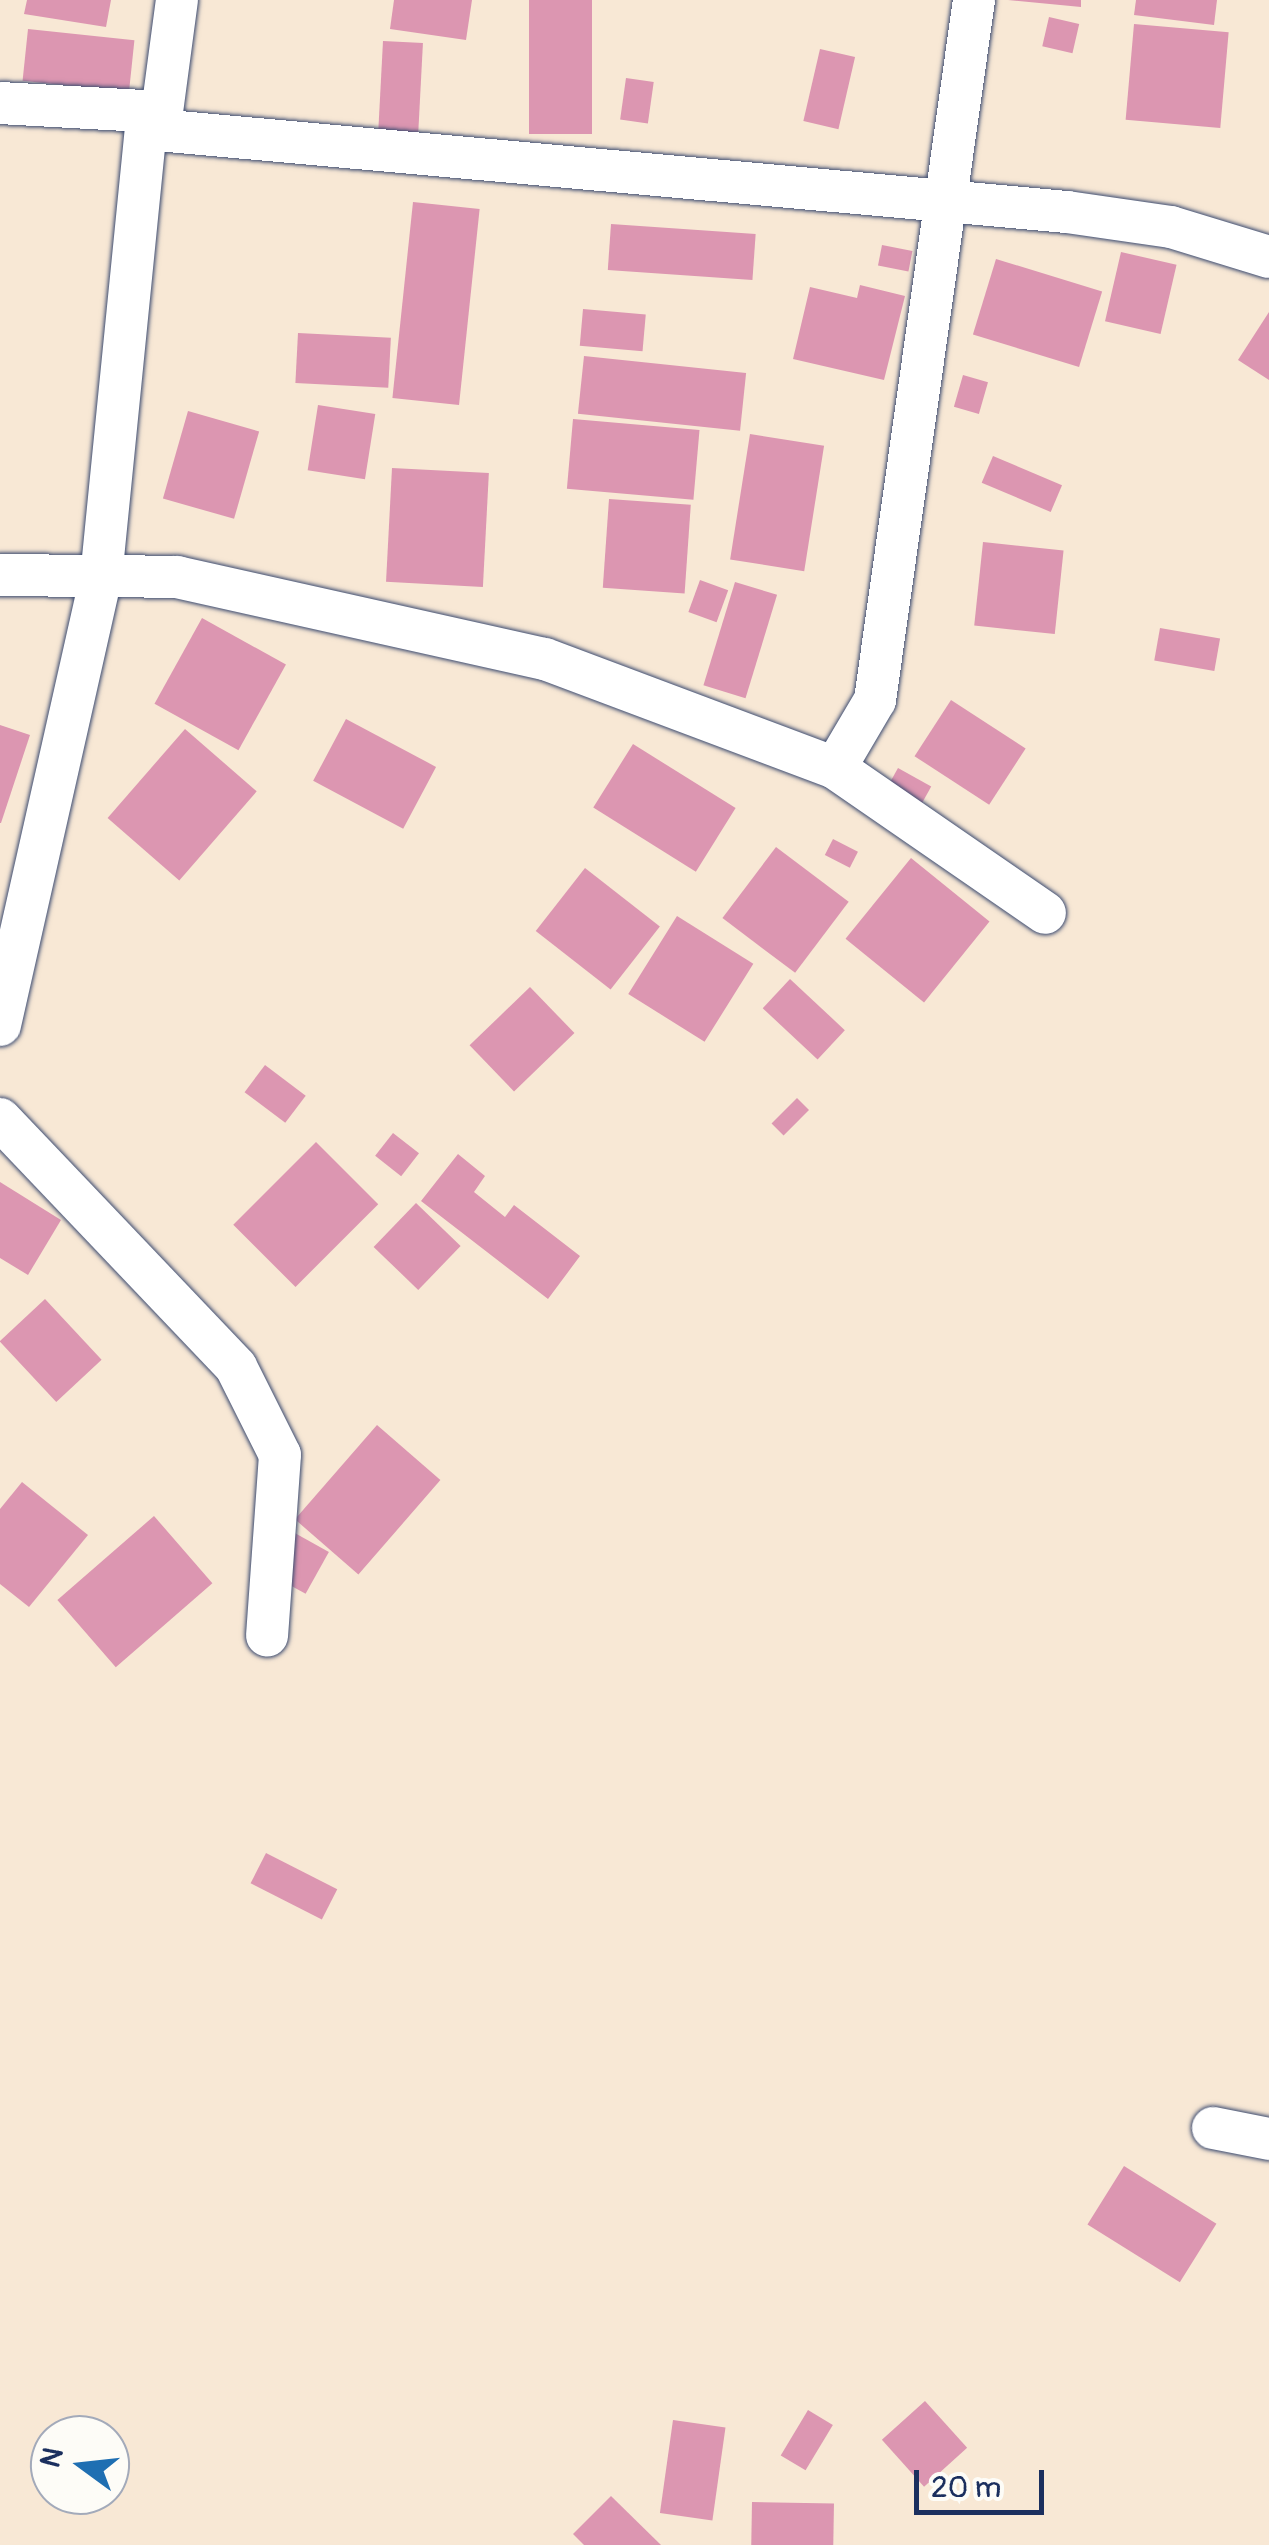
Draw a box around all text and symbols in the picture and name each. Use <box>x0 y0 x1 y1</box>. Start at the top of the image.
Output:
north arrow <box>30 2415 130 2515</box>
text: N <box>33 2444 72 2471</box>
scale bar <box>919 2450 1049 2512</box>
text: 20 m <box>931 2469 1001 2506</box>

